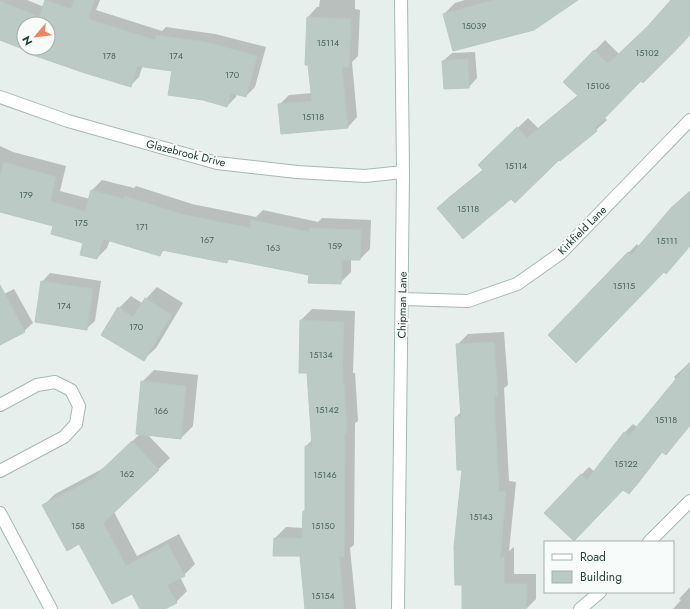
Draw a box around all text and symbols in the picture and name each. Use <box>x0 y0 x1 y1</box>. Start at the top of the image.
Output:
north arrow <box>16 16 56 56</box>
house number: 15039 <box>462 19 486 32</box>
text: N <box>18 33 36 48</box>
house number: 15114 <box>317 36 339 49</box>
house number: 15102 <box>635 46 659 59</box>
house number: 178 <box>102 49 116 62</box>
house number: 174 <box>169 49 183 62</box>
house number: 170 <box>225 68 240 81</box>
house number: 15106 <box>586 79 610 92</box>
house number: 15118 <box>302 110 324 123</box>
street label: Glazebrook Drive <box>145 135 228 171</box>
house number: 15114 <box>505 159 527 172</box>
house number: 179 <box>19 188 33 201</box>
house number: 15118 <box>457 202 479 215</box>
street label: Kirkfield Lane <box>554 202 610 258</box>
house number: 175 <box>74 216 88 229</box>
house number: 171 <box>136 220 148 233</box>
house number: 167 <box>200 233 214 246</box>
house number: 15111 <box>656 234 678 247</box>
house number: 159 <box>328 239 342 252</box>
house number: 163 <box>266 241 280 254</box>
street label: Chipman Lane <box>393 271 411 339</box>
house number: 15115 <box>613 279 635 292</box>
house number: 174 <box>57 299 71 312</box>
house number: 170 <box>129 320 144 333</box>
house number: 15134 <box>309 348 333 361</box>
house number: 15142 <box>315 403 339 416</box>
house number: 166 <box>154 404 168 417</box>
house number: 15118 <box>655 413 677 426</box>
house number: 15122 <box>614 457 638 470</box>
house number: 162 <box>120 467 134 480</box>
house number: 15146 <box>313 468 337 481</box>
house number: 15143 <box>469 510 493 523</box>
house number: 158 <box>71 519 85 532</box>
house number: 15150 <box>311 519 335 532</box>
legend <box>544 541 674 593</box>
text: Road <box>580 548 606 566</box>
text: Building <box>580 568 622 586</box>
house number: 15154 <box>311 589 335 602</box>

